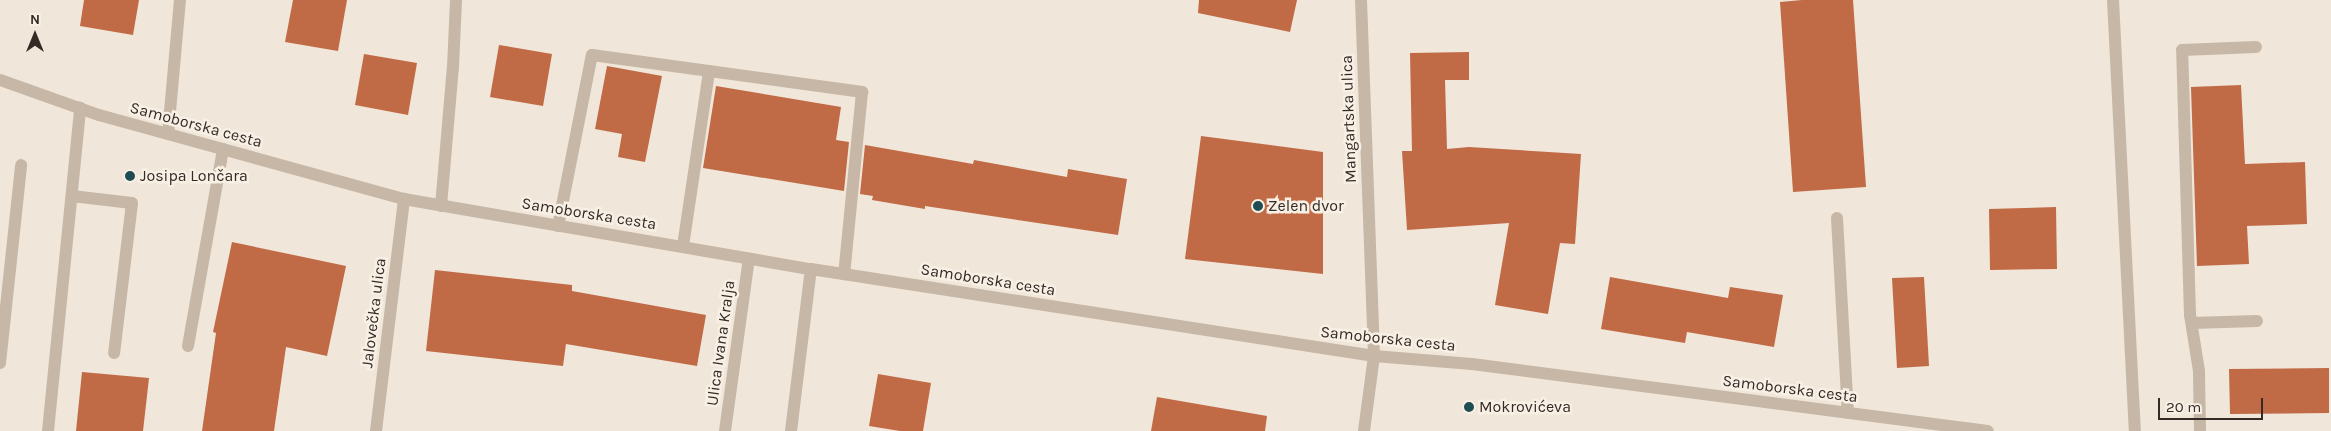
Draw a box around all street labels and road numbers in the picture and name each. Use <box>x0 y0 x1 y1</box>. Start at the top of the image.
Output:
street label: Mangartska ulica <box>1337 55 1361 183</box>
street label: Samoborska cesta <box>128 98 264 152</box>
street label: Samoborska cesta <box>520 194 658 234</box>
street label: Jalovečka ulica <box>358 257 390 369</box>
street label: Samoborska cesta <box>919 260 1057 300</box>
street label: Ulica Ivana Kralja <box>703 279 739 407</box>
street label: Samoborska cesta <box>1319 322 1457 356</box>
street label: Samoborska cesta <box>1721 371 1859 407</box>

